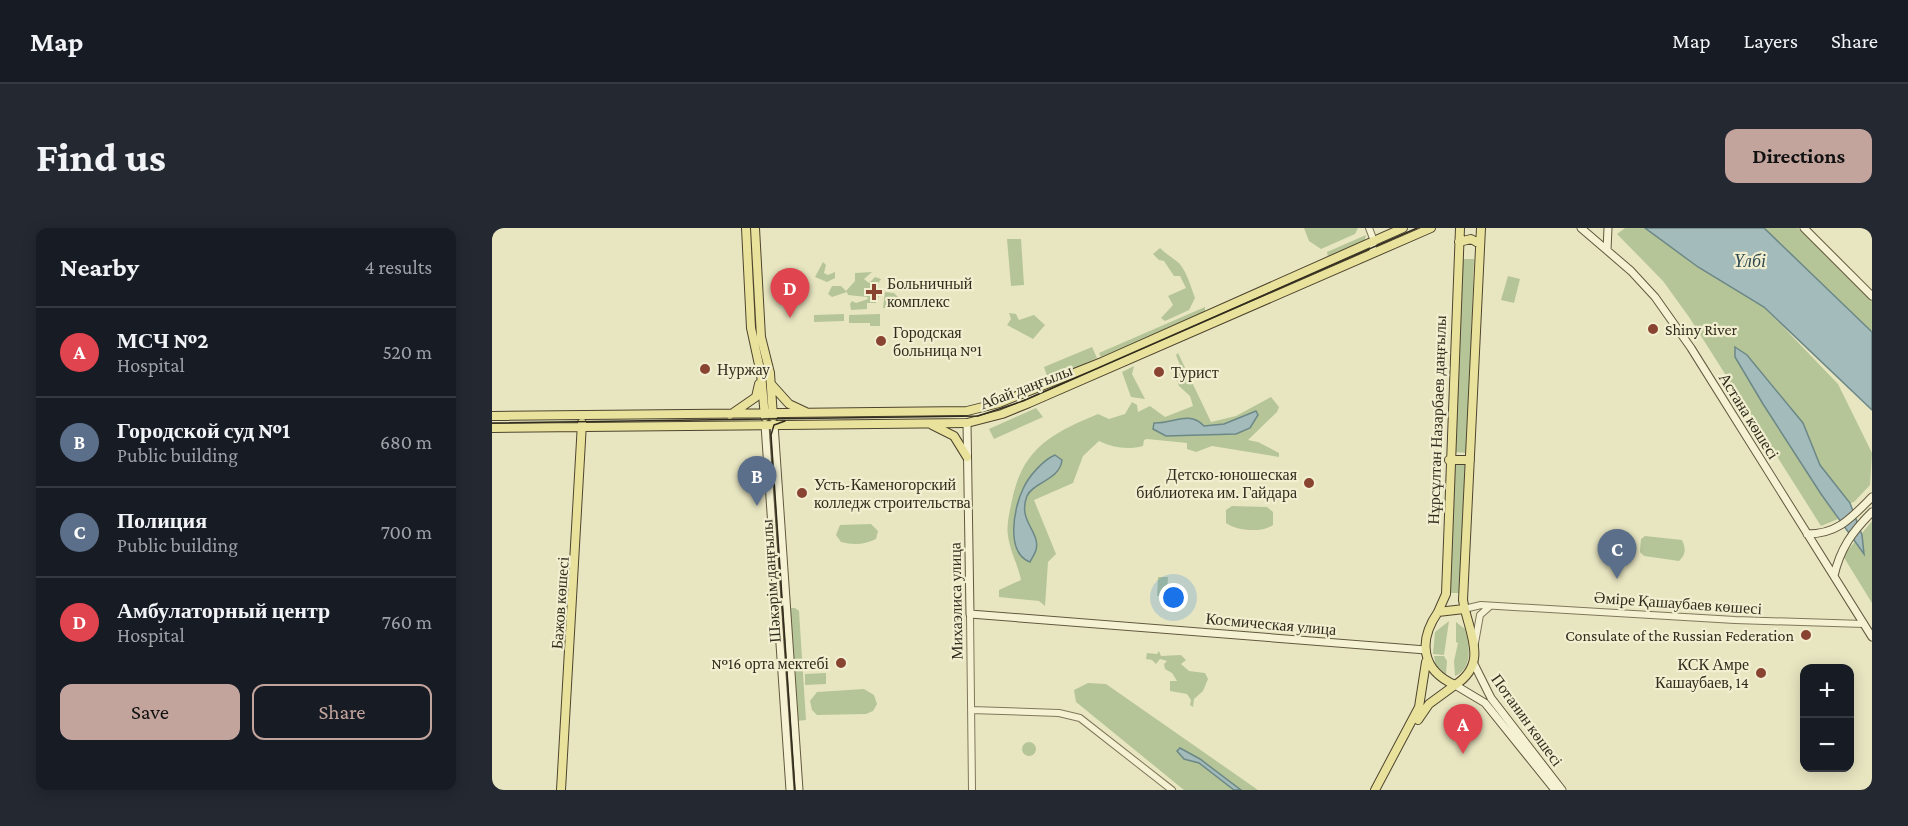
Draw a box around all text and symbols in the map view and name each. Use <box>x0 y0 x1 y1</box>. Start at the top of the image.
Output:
text: Map <box>30 26 83 57</box>
text: Map <box>1672 29 1711 53</box>
text: Layers <box>1744 29 1798 53</box>
text: Share <box>1831 29 1878 53</box>
button: Directions <box>1725 129 1872 183</box>
text: Find us <box>36 133 166 180</box>
water label: Үлбі <box>1734 251 1766 271</box>
text: Nearby <box>60 253 139 282</box>
text: 4 results <box>365 256 432 278</box>
pin: D <box>770 268 810 318</box>
place label: Больничный комплекс <box>887 275 973 310</box>
marker: Больничный комплекс <box>865 283 883 301</box>
street label: Нұрсұлтан Назарбаев даңғылы <box>1425 315 1450 525</box>
place label: Shiny River <box>1665 321 1738 339</box>
marker: Shiny River <box>1646 322 1660 336</box>
place label: Городская больница №1 <box>893 324 982 360</box>
text: МСЧ №2 <box>117 328 209 353</box>
marker: Городская больница №1 <box>874 334 888 348</box>
text: A <box>74 341 85 363</box>
text: 520 m <box>382 341 432 363</box>
text: Hospital <box>117 354 185 376</box>
place label: Нуржау <box>717 361 770 379</box>
marker: Нуржау <box>698 362 712 376</box>
street label: Абай даңғылы <box>977 362 1075 413</box>
place label: Турист <box>1171 364 1219 382</box>
marker: Турист <box>1152 365 1166 379</box>
street label: Астана көшесі <box>1716 370 1783 463</box>
text: Городской суд №1 <box>117 418 290 443</box>
text: B <box>74 431 85 453</box>
text: 680 m <box>380 431 432 453</box>
text: Public building <box>117 444 238 466</box>
pin: B <box>738 456 776 506</box>
place label: Детско-юношеская библиотека им. Гайдара <box>1136 466 1298 502</box>
place label: Усть-Каменогорский колледж строительства <box>814 476 971 512</box>
marker: Детско-юношеская библиотека им. Гайдара <box>1302 476 1316 490</box>
marker: Усть-Каменогорский колледж строительства <box>795 486 809 500</box>
text: Полиция <box>117 508 207 533</box>
street label: Шәкәрім даңғылы <box>758 518 785 643</box>
text: C <box>73 521 86 543</box>
text: 700 m <box>381 521 432 543</box>
pin: C <box>1598 530 1636 579</box>
text: Public building <box>117 534 238 556</box>
street label: Михаэлиса улица <box>946 542 967 660</box>
street label: Бажов көшесі <box>548 556 572 650</box>
your location <box>1159 583 1188 612</box>
street label: Әміре Қашаубаев көшесі <box>1593 589 1763 618</box>
text: Амбулаторный центр <box>117 598 330 623</box>
street label: Космическая улица <box>1205 610 1337 639</box>
text: D <box>73 611 86 633</box>
text: 760 m <box>382 611 432 633</box>
text: Hospital <box>117 624 185 646</box>
place label: Consulate of the Russian Federation <box>1565 627 1794 644</box>
marker: Consulate of the Russian Federation <box>1799 628 1813 642</box>
place label: №16 орта мектебі <box>711 655 830 673</box>
marker: №16 орта мектебі <box>834 656 848 670</box>
place label: КСК Амре Кашаубаев, 14 <box>1655 656 1749 692</box>
map controls <box>1800 664 1854 772</box>
button: + <box>1800 664 1854 718</box>
marker: КСК Амре Кашаубаев, 14 <box>1754 666 1768 680</box>
street label: Потанин көшесі <box>1488 671 1566 770</box>
button: Save <box>60 684 240 740</box>
button: Share <box>252 684 432 740</box>
pin: A <box>1444 704 1482 754</box>
button: − <box>1800 718 1854 772</box>

